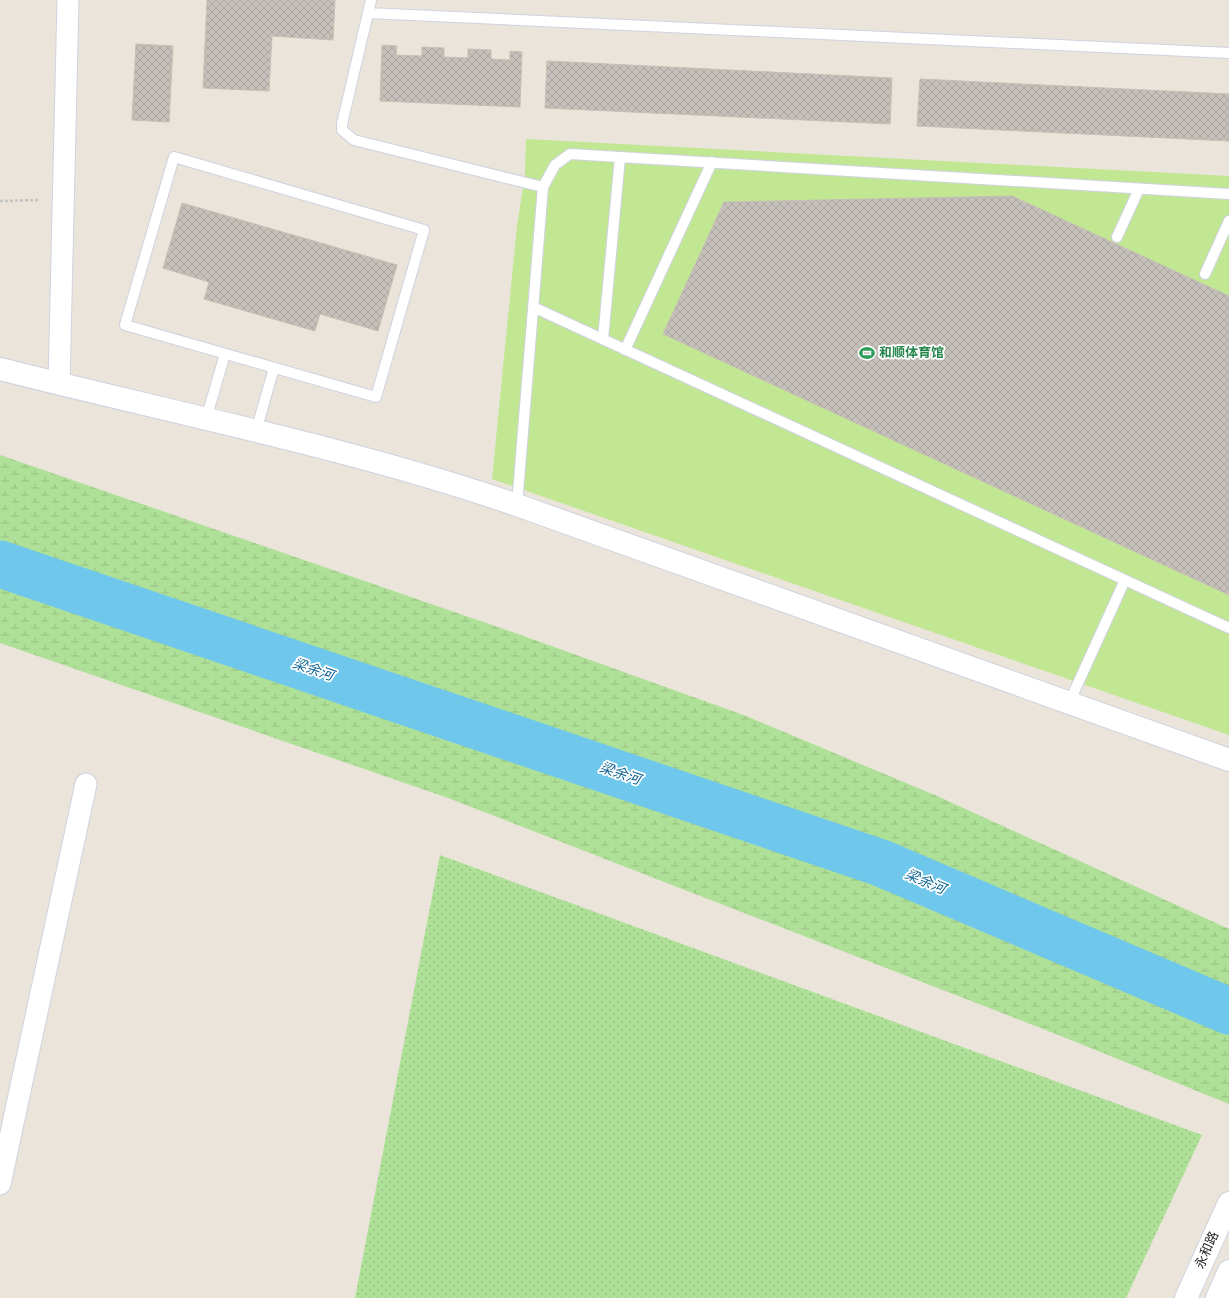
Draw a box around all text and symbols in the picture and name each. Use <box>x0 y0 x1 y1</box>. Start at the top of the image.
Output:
sports icon: 和顺体育馆 <box>858 344 876 362</box>
place label: 和顺体育馆 <box>879 344 944 362</box>
water label: 梁余河 <box>290 654 339 687</box>
water label: 梁余河 <box>597 758 646 791</box>
water label: 梁余河 <box>902 865 951 901</box>
street label: 永和路 <box>1191 1229 1223 1271</box>

